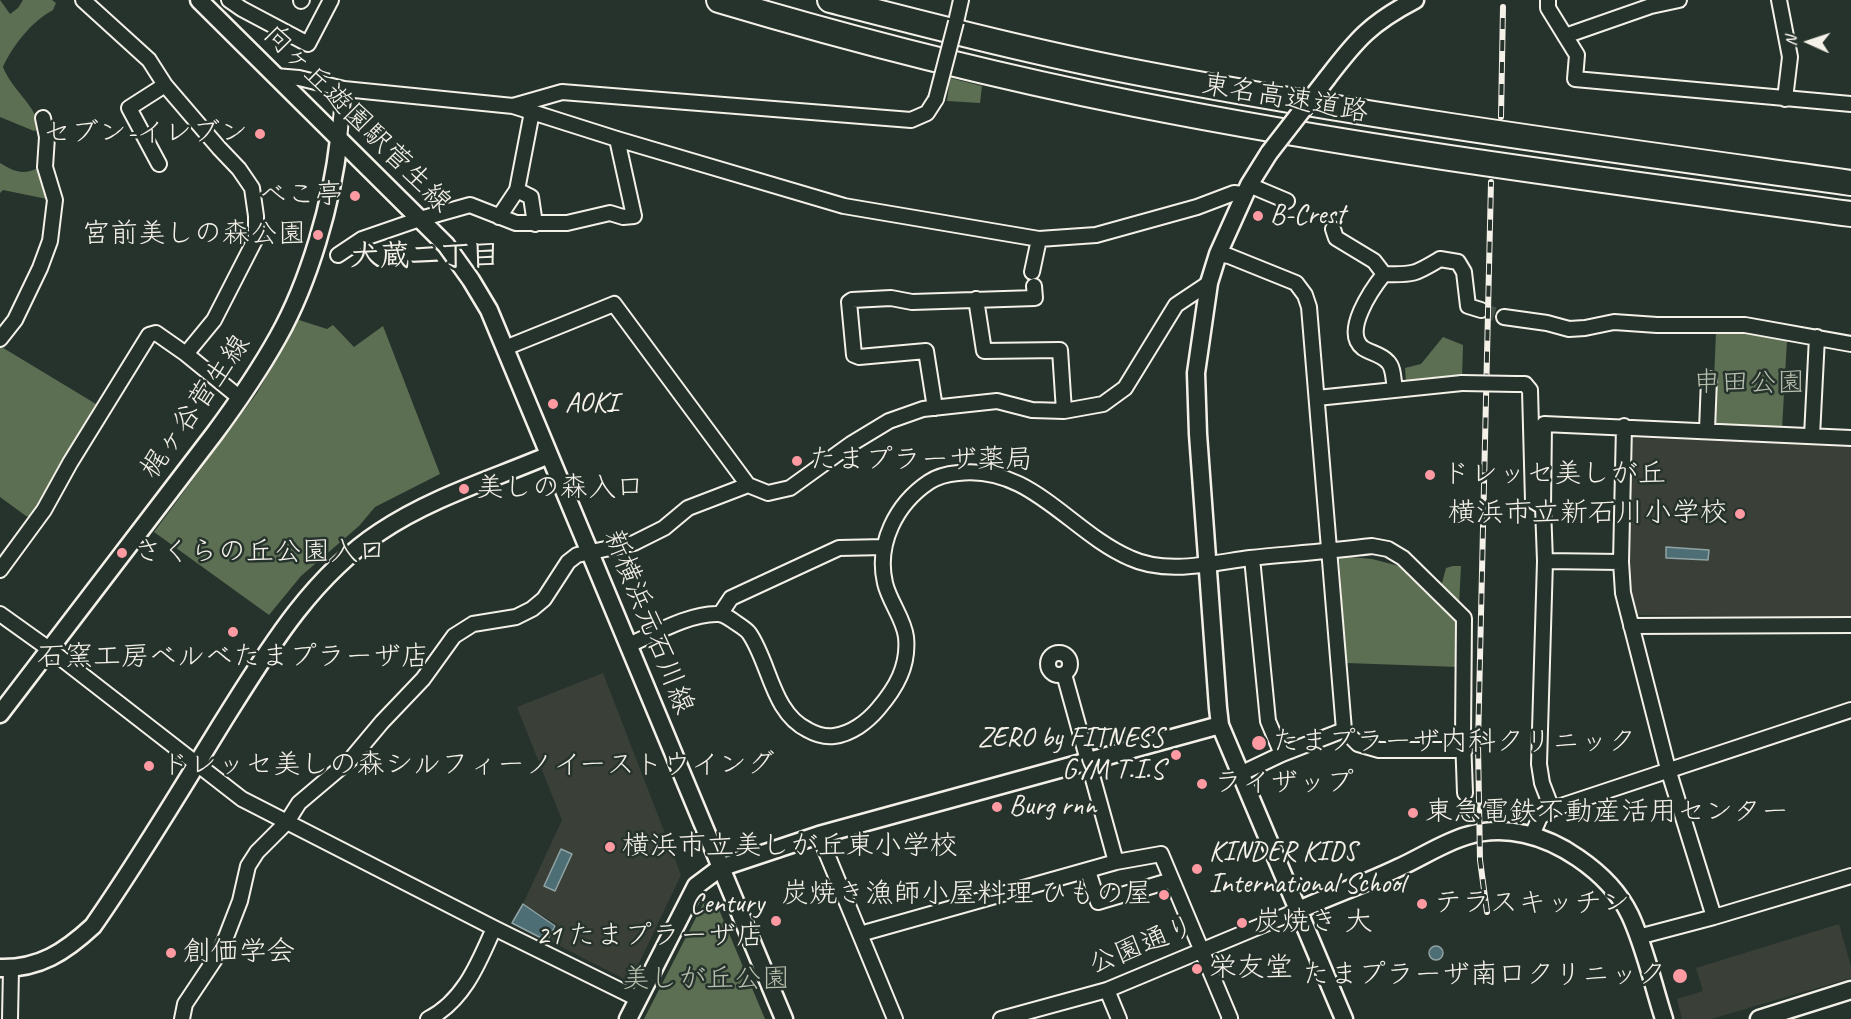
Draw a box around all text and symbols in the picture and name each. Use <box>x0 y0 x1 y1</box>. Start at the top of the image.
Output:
north arrow <box>1779 12 1839 72</box>
street label: 向ヶ丘遊園駅菅生線 <box>256 18 458 220</box>
text: N <box>1781 36 1801 47</box>
street label: 東名高速道路 <box>1199 68 1371 130</box>
place label: セブン-イレブン <box>43 117 248 151</box>
marker: セブン-イレブン <box>253 127 267 141</box>
place label: べこ亭 <box>259 179 343 213</box>
marker: べこ亭 <box>348 189 362 203</box>
place label: B-Crest <box>1270 199 1345 233</box>
marker: B-Crest <box>1251 209 1265 223</box>
place label: 宮前美しの森公園 <box>82 218 306 252</box>
marker: 宮前美しの森公園 <box>311 228 325 242</box>
district label: 犬蔵二丁目 <box>350 239 500 275</box>
street label: 梶ヶ谷菅生線 <box>134 329 258 485</box>
park label: 申田公園 <box>1693 367 1805 401</box>
place label: AOKI <box>565 387 618 421</box>
marker: AOKI <box>546 397 560 411</box>
place label: たまプラーザ薬局 <box>809 444 1033 478</box>
marker: たまプラーザ薬局 <box>790 454 804 468</box>
place label: ドレッセ美しが丘 <box>1442 458 1666 492</box>
marker: ドレッセ美しが丘 <box>1423 468 1437 482</box>
place label: 美しの森入口 <box>476 472 644 506</box>
marker: 美しの森入口 <box>457 482 471 496</box>
place label: 横浜市立新石川小学校 <box>1448 497 1728 531</box>
marker: 横浜市立新石川小学校 <box>1733 507 1747 521</box>
street label: 新横浜元石川線 <box>596 525 700 719</box>
place label: さくらの丘公園入口 <box>134 536 386 570</box>
marker: さくらの丘公園入口 <box>115 546 129 560</box>
marker: 石窯工房ベルベたまプラーザ店 <box>226 625 240 639</box>
place label: 石窯工房ベルベたまプラーザ店 <box>37 641 429 675</box>
place label: ZERO by FITNESS GYM T.I.S <box>977 722 1164 788</box>
place label: たまプラーザ内科クリニック <box>1272 726 1636 760</box>
marker: たまプラーザ内科クリニック <box>1250 734 1268 752</box>
marker: ZERO by FITNESS GYM T.I.S <box>1169 748 1183 762</box>
place label: ドレッセ美しの森シルフィーノイーストウイング <box>161 749 775 783</box>
marker: ドレッセ美しの森シルフィーノイーストウイング <box>142 759 156 773</box>
place label: ライザップ <box>1214 767 1354 801</box>
marker: ライザップ <box>1195 777 1209 791</box>
place label: Burg rnn <box>1009 790 1096 824</box>
place label: 東急電鉄不動産活用センター <box>1425 796 1789 830</box>
marker: Burg rnn <box>990 800 1004 814</box>
marker: 東急電鉄不動産活用センター <box>1406 806 1420 820</box>
place label: 横浜市立美しが丘東小学校 <box>622 830 958 864</box>
place label: KINDER KIDS International School <box>1209 836 1405 902</box>
marker: 横浜市立美しが丘東小学校 <box>603 840 617 854</box>
marker: KINDER KIDS International School <box>1190 862 1204 876</box>
place label: 炭焼き漁師小屋料理 ひもの屋 <box>781 878 1152 912</box>
place label: テラスキッチン <box>1434 887 1630 921</box>
place label: Century 21 たまプラーザ店 <box>536 888 764 954</box>
marker: 炭焼き漁師小屋料理 ひもの屋 <box>1157 888 1171 902</box>
marker: テラスキッチン <box>1415 897 1429 911</box>
place label: 炭焼き 大 <box>1254 906 1373 940</box>
street label: 公園通り <box>1084 909 1200 983</box>
marker: Century 21 たまプラーザ店 <box>769 914 783 928</box>
marker: 炭焼き 大 <box>1235 916 1249 930</box>
place label: 創価学会 <box>183 936 295 970</box>
marker: 創価学会 <box>164 946 178 960</box>
place label: 栄友堂 <box>1209 952 1293 986</box>
place label: たまプラーザ南口クリニック <box>1302 959 1666 993</box>
marker: 栄友堂 <box>1190 962 1204 976</box>
park label: 美しが丘公園 <box>622 963 790 997</box>
marker: たまプラーザ南口クリニック <box>1671 967 1689 985</box>

